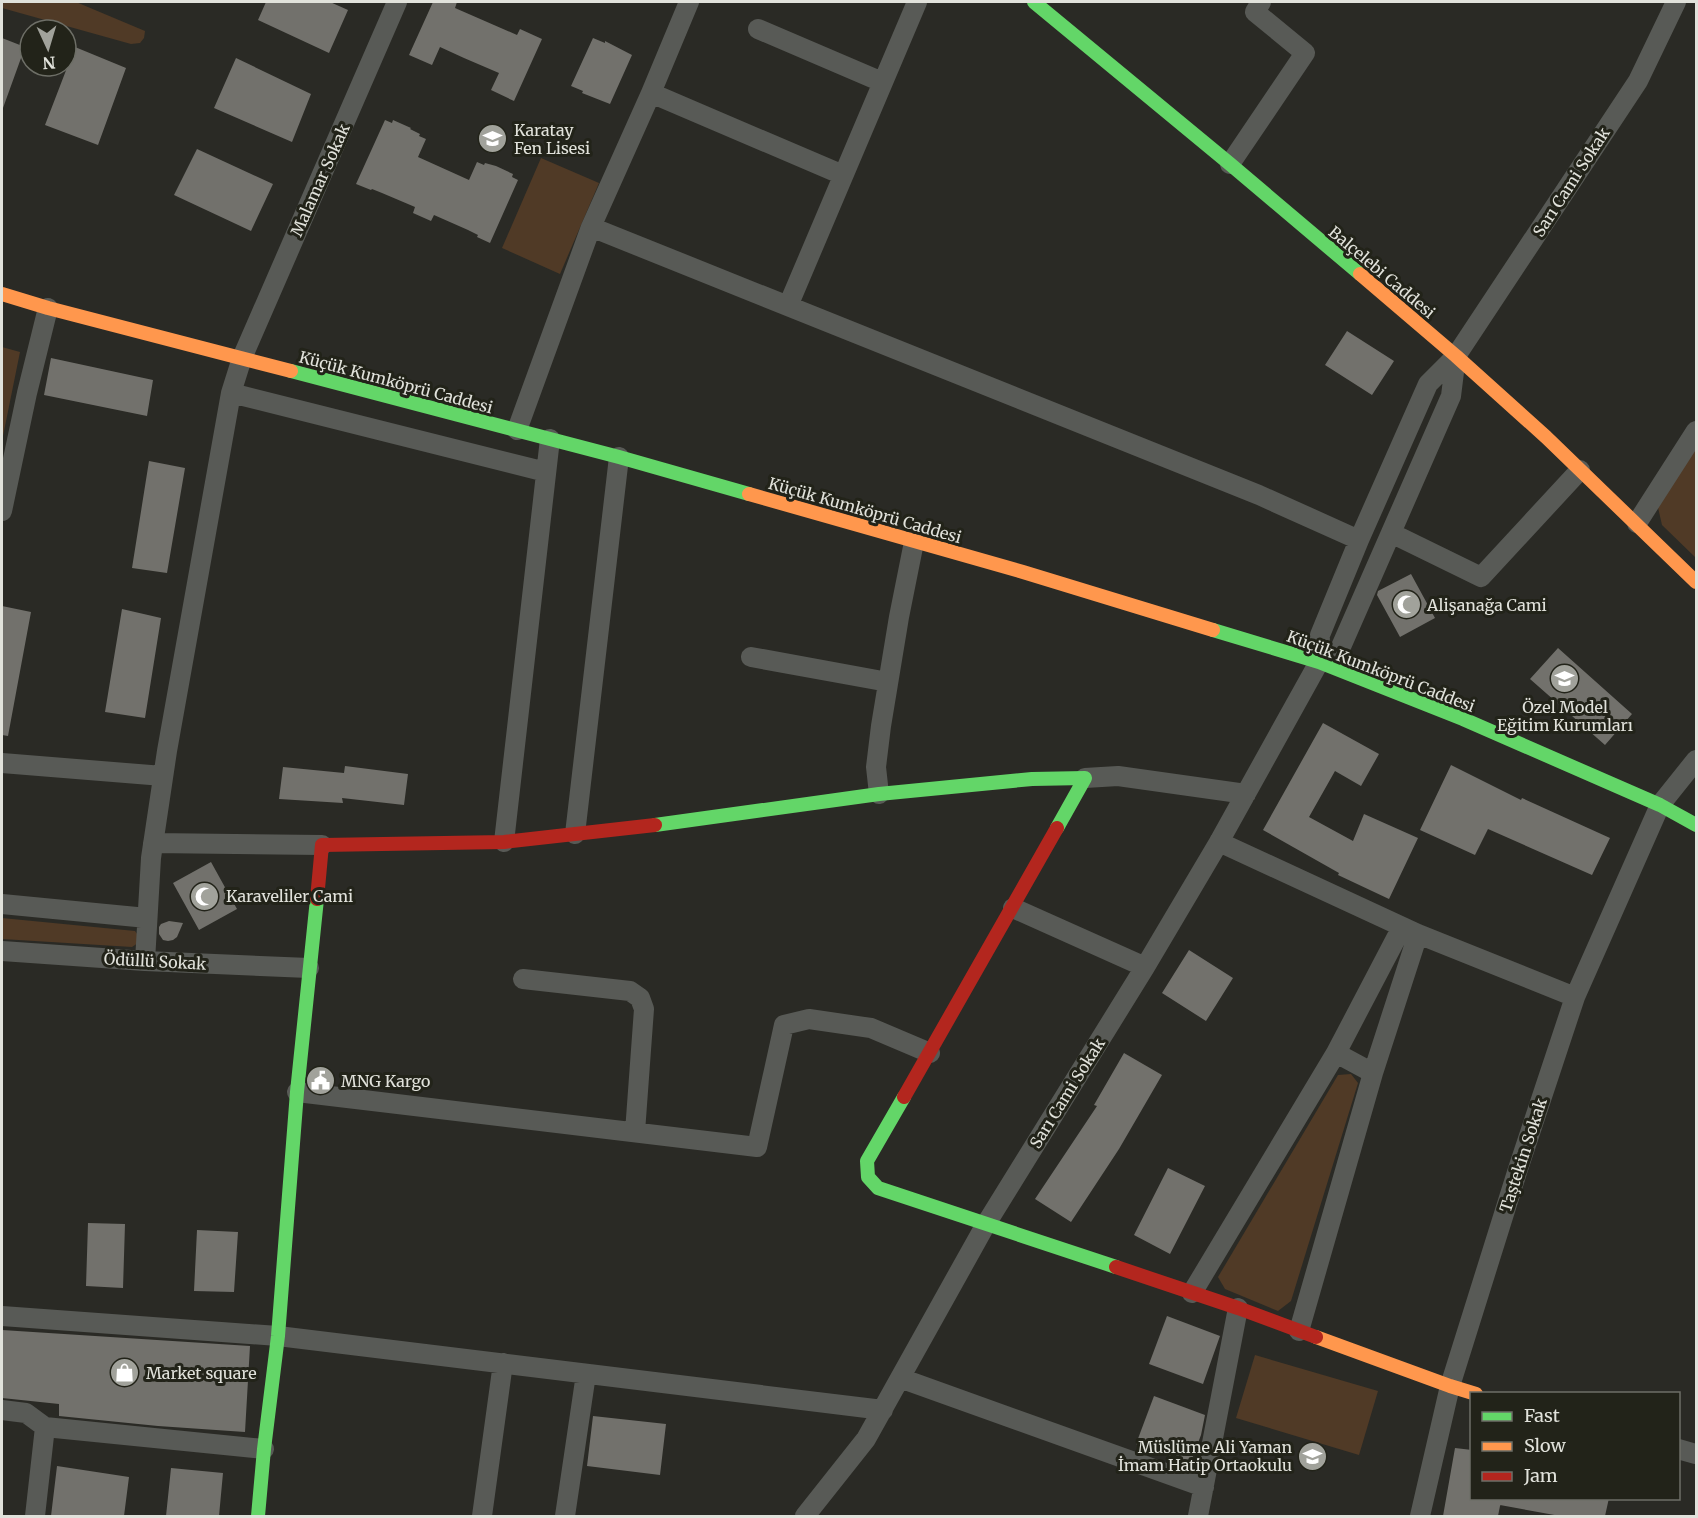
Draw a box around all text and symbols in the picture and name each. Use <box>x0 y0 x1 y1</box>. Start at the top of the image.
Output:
north arrow <box>18 18 78 78</box>
text: N <box>42 53 56 73</box>
street label: Malamar Sokak <box>286 120 354 239</box>
place label: Karatay Fen Lisesi <box>514 120 590 158</box>
school or university icon: Karatay Fen Lisesi <box>477 123 509 155</box>
street label: Sarı Cami Sokak <box>1528 123 1614 240</box>
street label: Balçelebi Caddesi <box>1325 222 1439 322</box>
street label: Küçük Kumköprü Caddesi <box>297 346 495 418</box>
street label: Küçük Kumköprü Caddesi <box>766 473 964 547</box>
mosque icon: Alişanağa Cami <box>1390 589 1422 621</box>
place label: Alişanağa Cami <box>1426 595 1547 615</box>
street label: Küçük Kumköprü Caddesi <box>1284 626 1478 716</box>
school or university icon: Özel Model Eğitim Kurumları <box>1549 663 1581 695</box>
place label: Özel Model Eğitim Kurumları <box>1497 697 1633 735</box>
mosque icon: Karaveliler Cami <box>189 880 221 912</box>
place label: Karaveliler Cami <box>226 886 353 906</box>
street label: Ödüllü Sokak <box>103 948 208 974</box>
street label: Sarı Cami Sokak <box>1025 1033 1109 1152</box>
public building icon: MNG Kargo <box>304 1065 336 1097</box>
place label: MNG Kargo <box>341 1071 430 1091</box>
street label: Taştekin Sokak <box>1495 1094 1551 1215</box>
shop icon: Market square <box>109 1357 141 1389</box>
place label: Market square <box>146 1363 256 1383</box>
legend <box>1470 1392 1680 1500</box>
text: Fast <box>1524 1404 1560 1427</box>
text: Slow <box>1524 1434 1567 1457</box>
place label: Müslüme Ali Yaman İmam Hatip Ortaokulu <box>1118 1437 1292 1475</box>
school or university icon: Müslüme Ali Yaman İmam Hatip Ortaokulu <box>1297 1440 1329 1472</box>
text: Jam <box>1523 1464 1558 1487</box>

